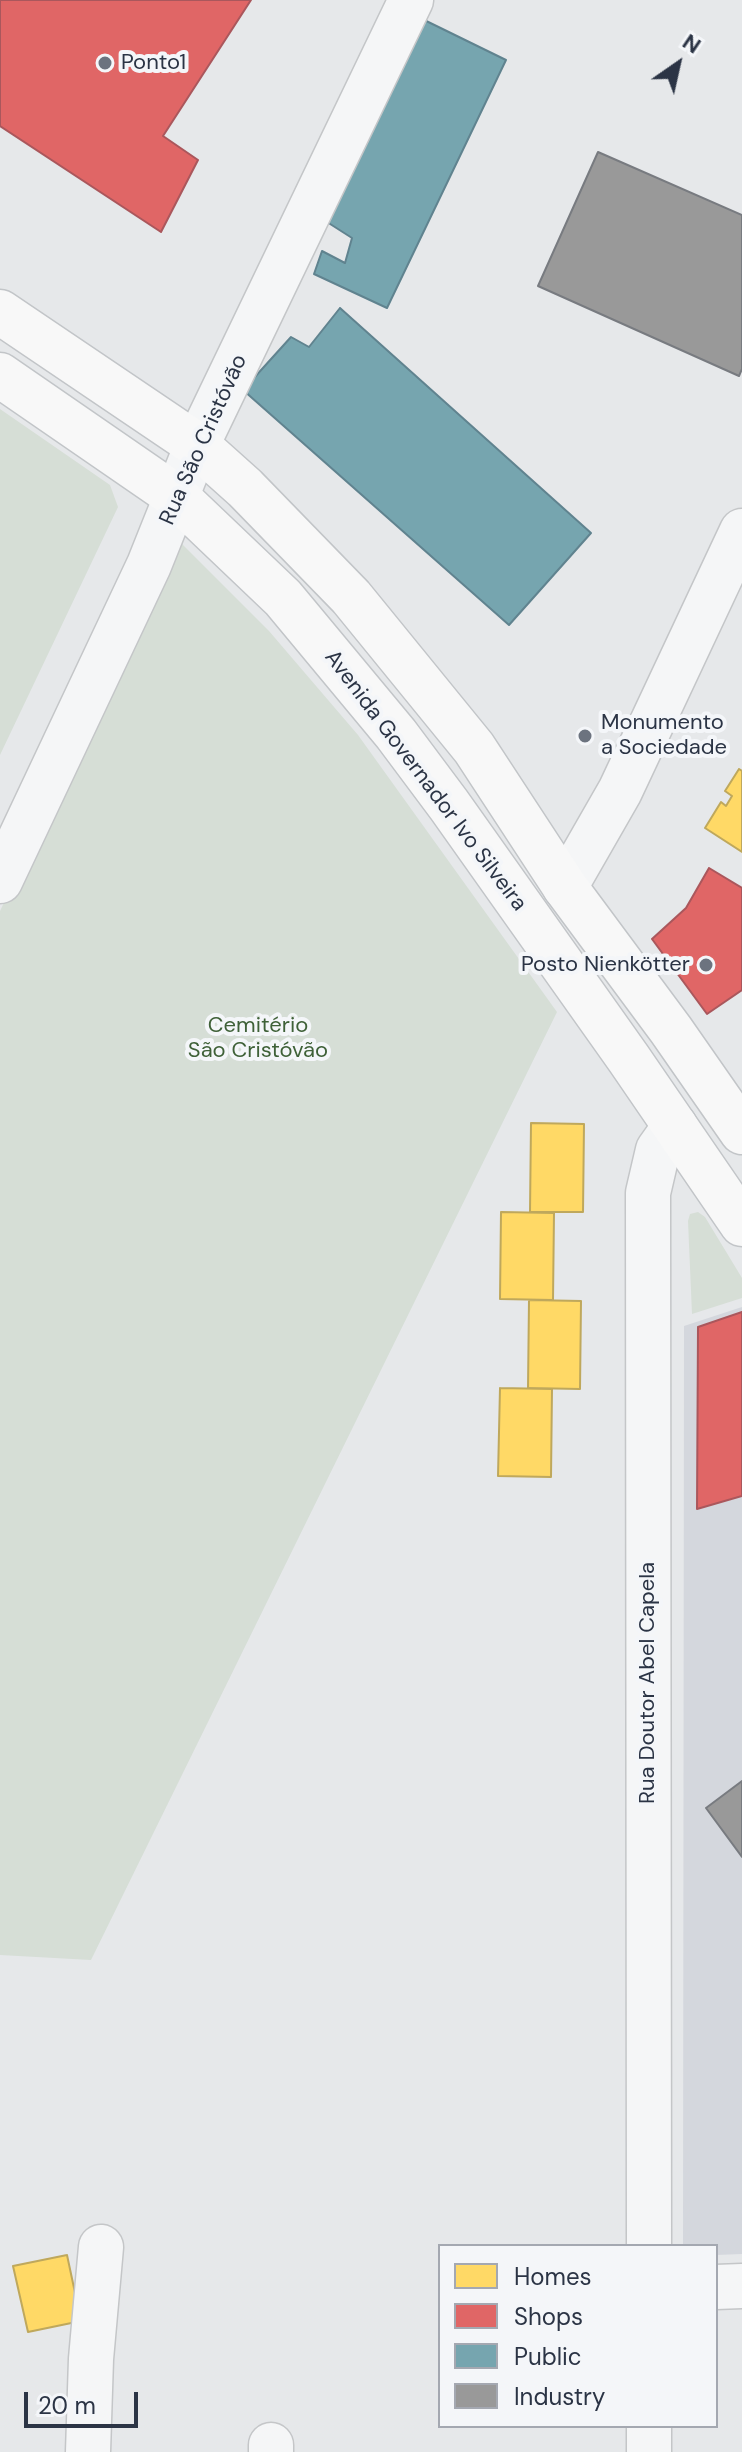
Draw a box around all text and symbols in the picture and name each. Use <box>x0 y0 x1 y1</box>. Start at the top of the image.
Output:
north arrow <box>638 24 718 104</box>
text: N <box>677 27 706 60</box>
place label: Ponto1 <box>121 50 186 76</box>
marker: Ponto1 <box>96 54 114 72</box>
street label: Rua São Cristóvão <box>155 351 253 529</box>
street label: Avenida Governador Ivo Silveira <box>318 645 532 917</box>
place label: Monumento a Sociedade <box>601 710 727 762</box>
marker: Monumento a Sociedade <box>576 727 594 745</box>
place label: Posto Nienkötter <box>521 952 690 978</box>
marker: Posto Nienkötter <box>697 956 715 974</box>
park label: Cemitério São Cristóvão <box>188 1013 328 1064</box>
street label: Rua Doutor Abel Capela <box>635 1562 661 1804</box>
legend <box>438 2244 718 2428</box>
text: Homes <box>514 2261 592 2292</box>
text: Shops <box>514 2301 583 2332</box>
text: Public <box>514 2341 582 2372</box>
scale bar <box>28 2376 142 2426</box>
text: Industry <box>514 2381 605 2412</box>
text: 20 m <box>38 2390 96 2421</box>

